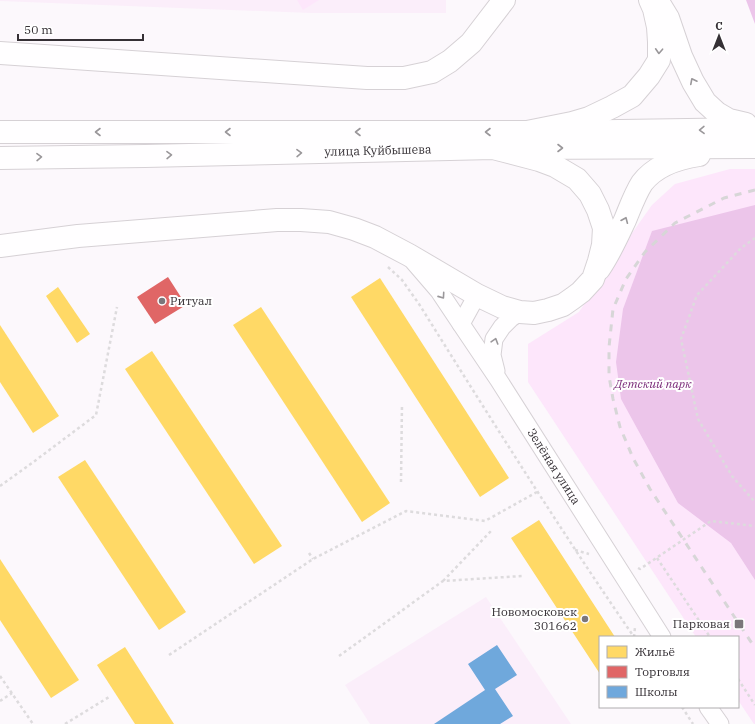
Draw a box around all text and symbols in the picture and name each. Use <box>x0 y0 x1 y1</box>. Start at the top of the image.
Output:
scale bar <box>18 16 143 42</box>
north arrow <box>699 16 739 56</box>
text: С <box>715 19 723 33</box>
text: 50 m <box>24 22 53 37</box>
one-way arrow <box>655 48 663 54</box>
one-way arrow <box>690 78 698 85</box>
one-way arrow <box>699 126 705 134</box>
one-way arrow <box>95 128 101 136</box>
one-way arrow <box>225 128 231 136</box>
one-way arrow <box>355 128 361 136</box>
one-way arrow <box>485 128 491 136</box>
street label: улица Куйбышева <box>324 141 432 159</box>
one-way arrow <box>557 144 563 152</box>
one-way arrow <box>296 149 302 157</box>
one-way arrow <box>166 151 172 160</box>
one-way arrow <box>36 153 42 161</box>
one-way arrow <box>620 217 628 224</box>
one-way arrow <box>437 292 444 299</box>
place label: Ритуал <box>170 293 212 308</box>
marker: Ритуал <box>157 296 167 306</box>
one-way arrow <box>490 338 499 345</box>
park label: Детский парк <box>612 376 692 391</box>
street label: Зелёная улица <box>524 425 584 507</box>
place label: Новомосковск 301662 <box>492 604 577 633</box>
marker: Новомосковск 301662 <box>580 614 590 624</box>
place label: Парковая <box>673 616 730 631</box>
marker: Парковая <box>733 618 745 630</box>
legend <box>599 636 739 708</box>
text: Жильё <box>635 644 675 659</box>
text: Торговля <box>635 664 690 679</box>
text: Школы <box>635 684 678 699</box>

